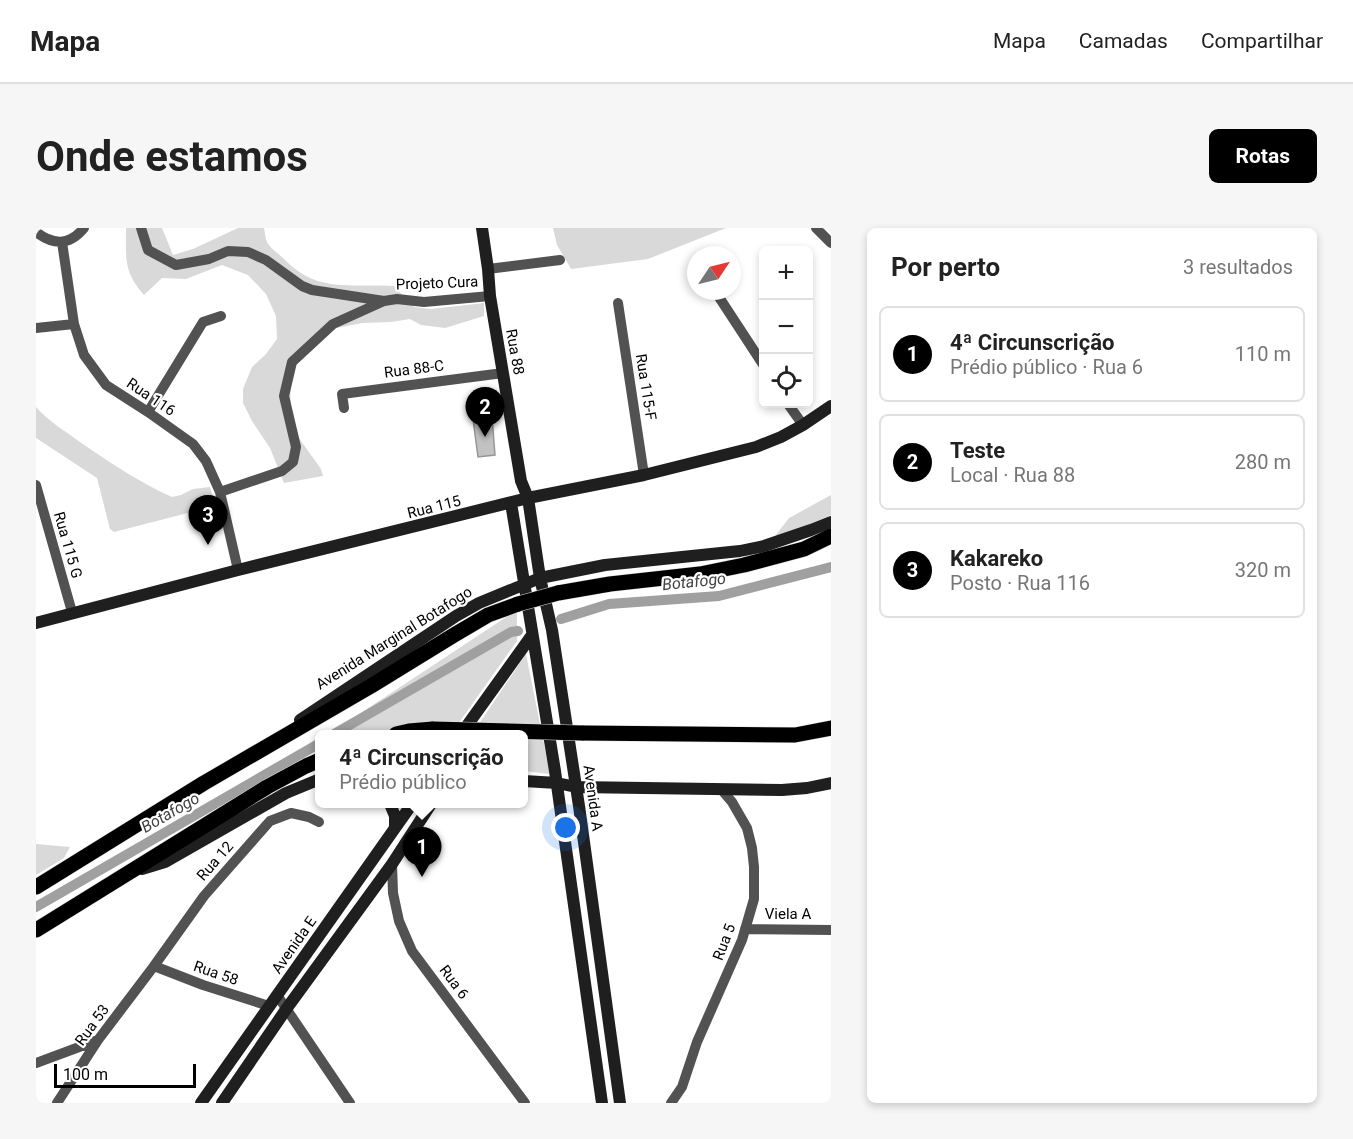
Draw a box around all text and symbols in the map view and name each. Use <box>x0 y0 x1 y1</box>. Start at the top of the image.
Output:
text: Mapa <box>30 25 100 58</box>
text: Mapa <box>993 29 1046 53</box>
text: Camadas <box>1079 29 1168 53</box>
text: Compartilhar <box>1201 29 1323 53</box>
button: Rotas <box>1209 129 1317 183</box>
text: Onde estamos <box>36 132 308 181</box>
north arrow <box>687 246 741 300</box>
map controls <box>759 246 813 408</box>
button: + <box>759 246 813 300</box>
text: Por perto <box>891 252 1000 282</box>
text: 3 resultados <box>1183 255 1293 279</box>
street label: Projeto Cura <box>395 273 479 293</box>
button: − <box>759 300 813 354</box>
street label: Rua 88 <box>502 328 528 376</box>
text: 4ª Circunscrição <box>950 330 1114 355</box>
text: 1 <box>907 342 918 366</box>
text: 110 m <box>1235 342 1291 366</box>
street label: Rua 115-F <box>632 352 660 422</box>
button: locate <box>759 354 813 408</box>
text: Prédio público · Rua 6 <box>950 355 1143 379</box>
street label: Rua 88-C <box>383 356 445 382</box>
street label: Rua 116 <box>123 374 179 420</box>
pin: 2 <box>466 388 504 437</box>
text: Teste <box>950 438 1005 463</box>
text: 2 <box>907 450 918 474</box>
text: 280 m <box>1235 450 1291 474</box>
text: Local · Rua 88 <box>950 463 1075 487</box>
street label: Rua 115 <box>405 492 463 522</box>
pin: 3 <box>188 496 228 545</box>
street label: Rua 115 G <box>50 510 86 580</box>
text: Kakareko <box>950 546 1043 571</box>
text: 3 <box>907 558 918 582</box>
text: 320 m <box>1235 558 1291 582</box>
water label: Botafogo <box>661 569 727 594</box>
text: Posto · Rua 116 <box>950 571 1090 595</box>
street label: Avenida Marginal Botafogo <box>313 583 475 693</box>
popup <box>315 730 528 808</box>
text: 4ª Circunscrição <box>339 745 504 770</box>
street label: Avenida A <box>579 764 607 832</box>
text: Prédio público <box>339 770 467 794</box>
water label: Botafogo <box>138 788 203 837</box>
your location <box>551 813 580 842</box>
pin: 1 <box>402 828 442 877</box>
street label: Rua 12 <box>193 838 237 884</box>
street label: Viela A <box>765 905 811 923</box>
street label: Avenida E <box>268 913 320 977</box>
street label: Rua 5 <box>709 921 739 963</box>
street label: Rua 58 <box>191 957 241 989</box>
street label: Rua 6 <box>435 961 473 1003</box>
street label: Rua 53 <box>71 1001 113 1049</box>
scale bar <box>54 1061 196 1088</box>
text: 100 m <box>63 1065 108 1084</box>

